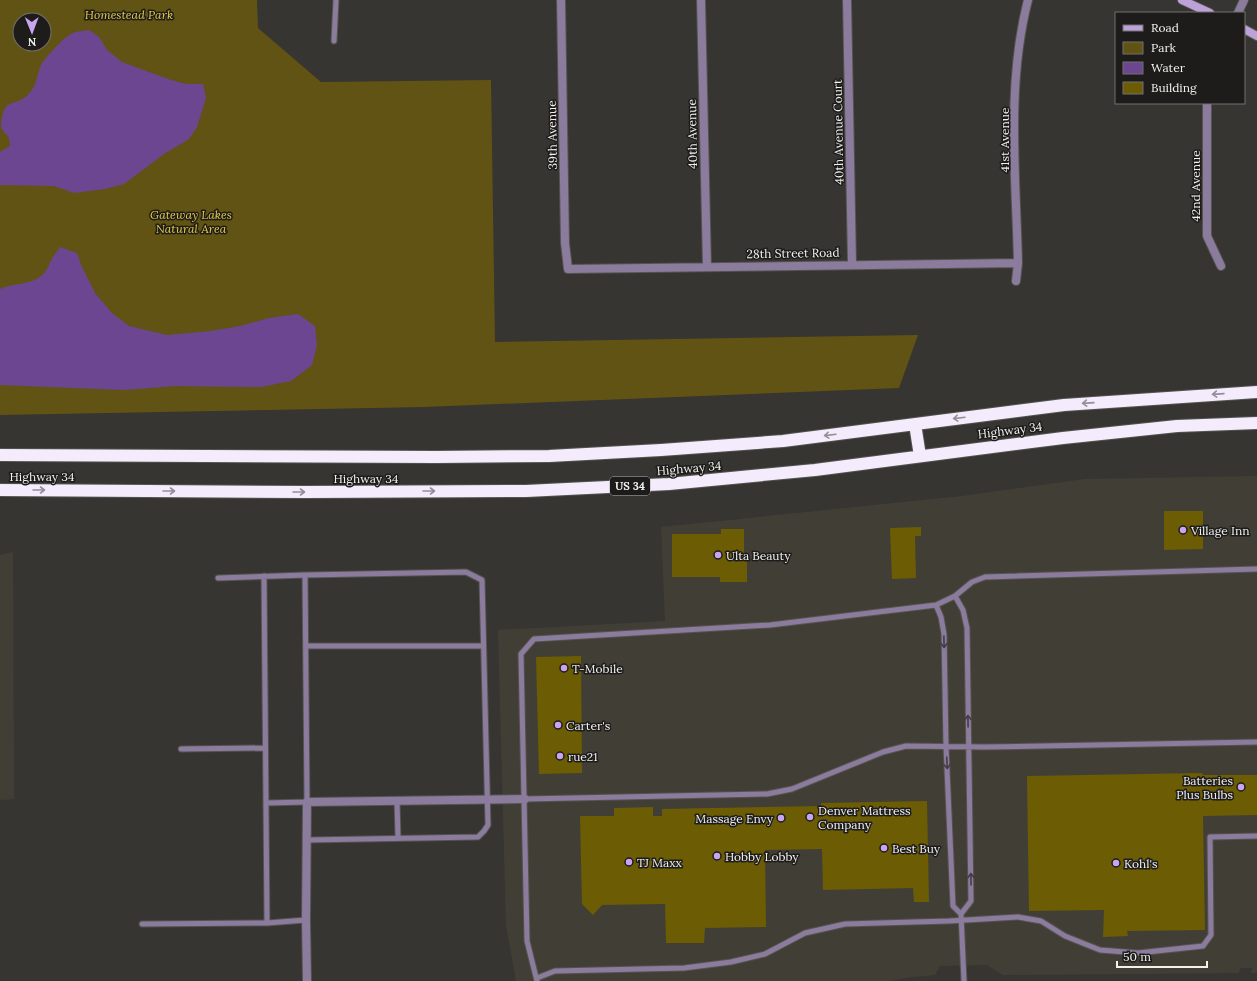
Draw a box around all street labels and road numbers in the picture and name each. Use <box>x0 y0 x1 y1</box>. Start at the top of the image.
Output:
street label: 40th Avenue Court <box>830 79 846 185</box>
street label: 40th Avenue <box>684 99 700 169</box>
street label: 39th Avenue <box>544 100 560 170</box>
street label: 41st Avenue <box>997 107 1012 172</box>
street label: 42nd Avenue <box>1188 150 1203 222</box>
street label: 28th Street Road <box>746 245 840 261</box>
street label: Highway 34 <box>977 419 1044 441</box>
street label: Highway 34 <box>656 458 722 478</box>
street label: Highway 34 <box>10 469 75 484</box>
street label: Highway 34 <box>334 471 399 486</box>
road number: US 34 <box>610 477 650 495</box>

